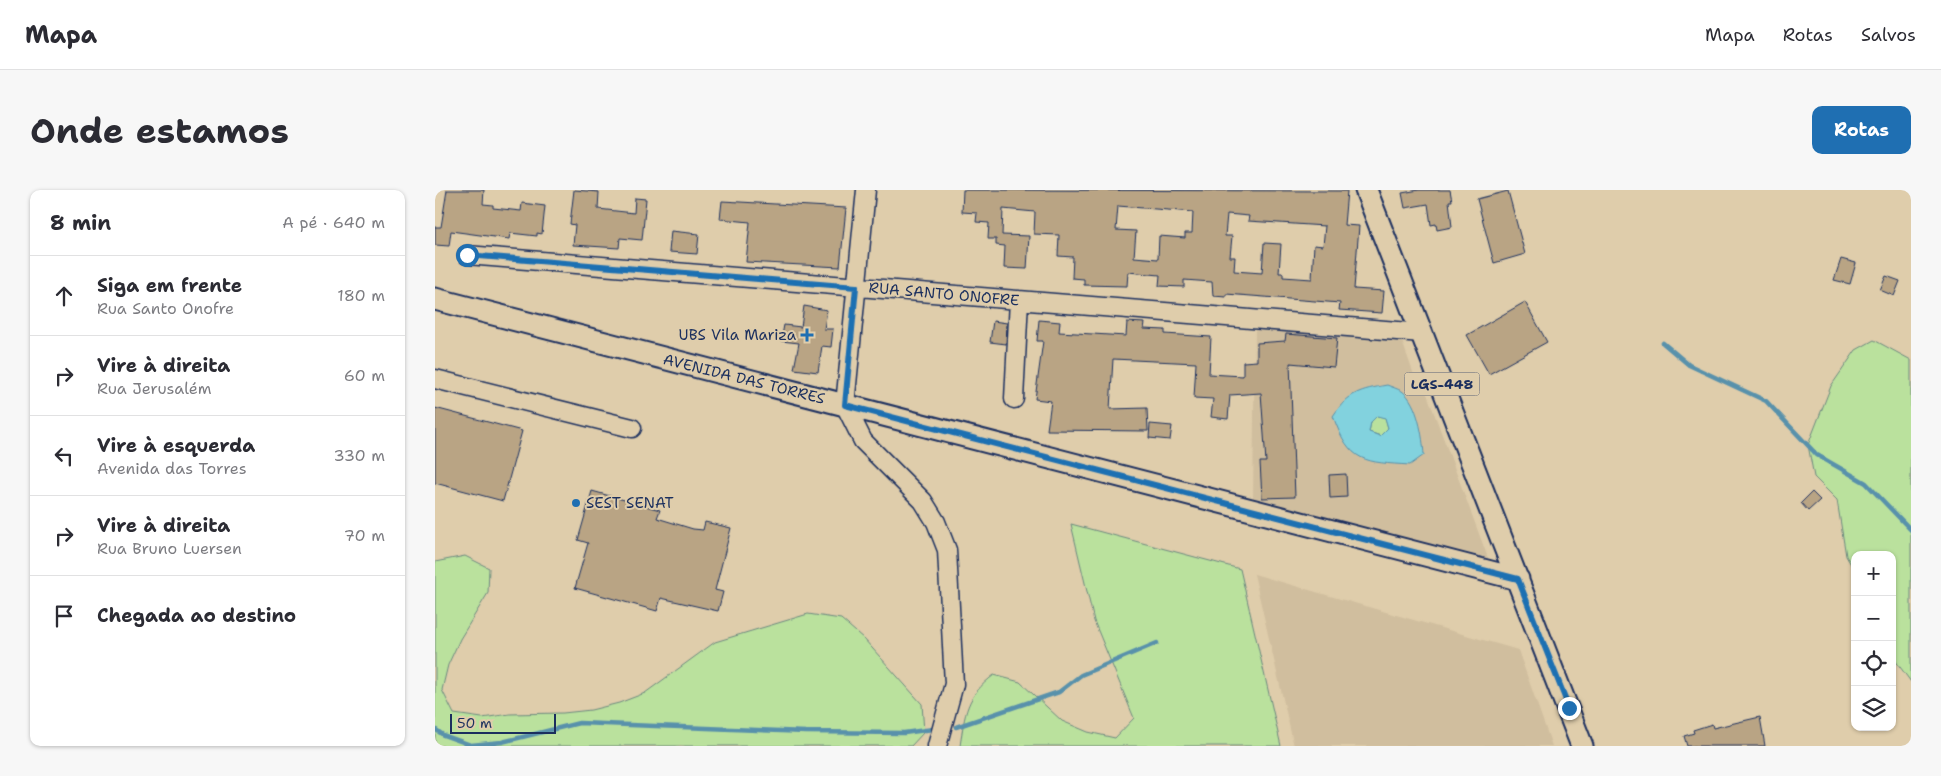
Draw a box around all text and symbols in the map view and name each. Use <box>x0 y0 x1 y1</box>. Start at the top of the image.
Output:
text: Mapa <box>25 19 97 51</box>
text: Mapa <box>1705 23 1755 47</box>
text: Rotas <box>1783 23 1833 47</box>
text: Salvos <box>1861 23 1916 47</box>
button: Rotas <box>1812 106 1911 154</box>
text: Onde estamos <box>30 107 289 154</box>
text: 8 min <box>50 209 111 237</box>
text: A pé · 640 m <box>282 212 385 233</box>
route start <box>456 244 479 267</box>
text: Siga em frente <box>97 273 242 298</box>
street label: RUA SANTO ONOFRE <box>868 277 1020 311</box>
icon: ahead <box>50 282 78 310</box>
text: 180 m <box>337 285 385 306</box>
text: Rua Santo Onofre <box>97 298 234 319</box>
place label: UBS Vila Mariza <box>678 325 797 345</box>
marker: UBS Vila Mariza <box>800 328 814 342</box>
street label: AVENIDA DAS TORRES <box>661 349 827 409</box>
text: Vire à direita <box>97 353 230 378</box>
icon: right <box>50 362 78 390</box>
text: 60 m <box>344 365 385 386</box>
road number: LGS-448 <box>1405 372 1479 395</box>
text: Rua Jerusalém <box>97 378 211 399</box>
text: Vire à esquerda <box>97 433 255 458</box>
icon: left <box>50 442 78 470</box>
text: 330 m <box>333 445 385 466</box>
text: Avenida das Torres <box>97 458 247 479</box>
place label: SEST SENAT <box>586 493 674 513</box>
marker: SEST SENAT <box>570 497 582 509</box>
text: Vire à direita <box>97 513 230 538</box>
icon: right <box>50 522 78 550</box>
text: 70 m <box>344 525 385 546</box>
text: Rua Bruno Luersen <box>97 538 242 559</box>
map controls <box>1851 551 1896 731</box>
button: + <box>1851 551 1896 596</box>
button: − <box>1851 596 1896 641</box>
icon: arrive <box>50 602 78 630</box>
text: Chegada ao destino <box>97 603 296 628</box>
button: locate <box>1851 641 1896 686</box>
button: layers <box>1851 686 1896 731</box>
route end <box>1558 697 1581 720</box>
scale bar <box>450 711 556 734</box>
text: 50 m <box>457 714 492 732</box>

